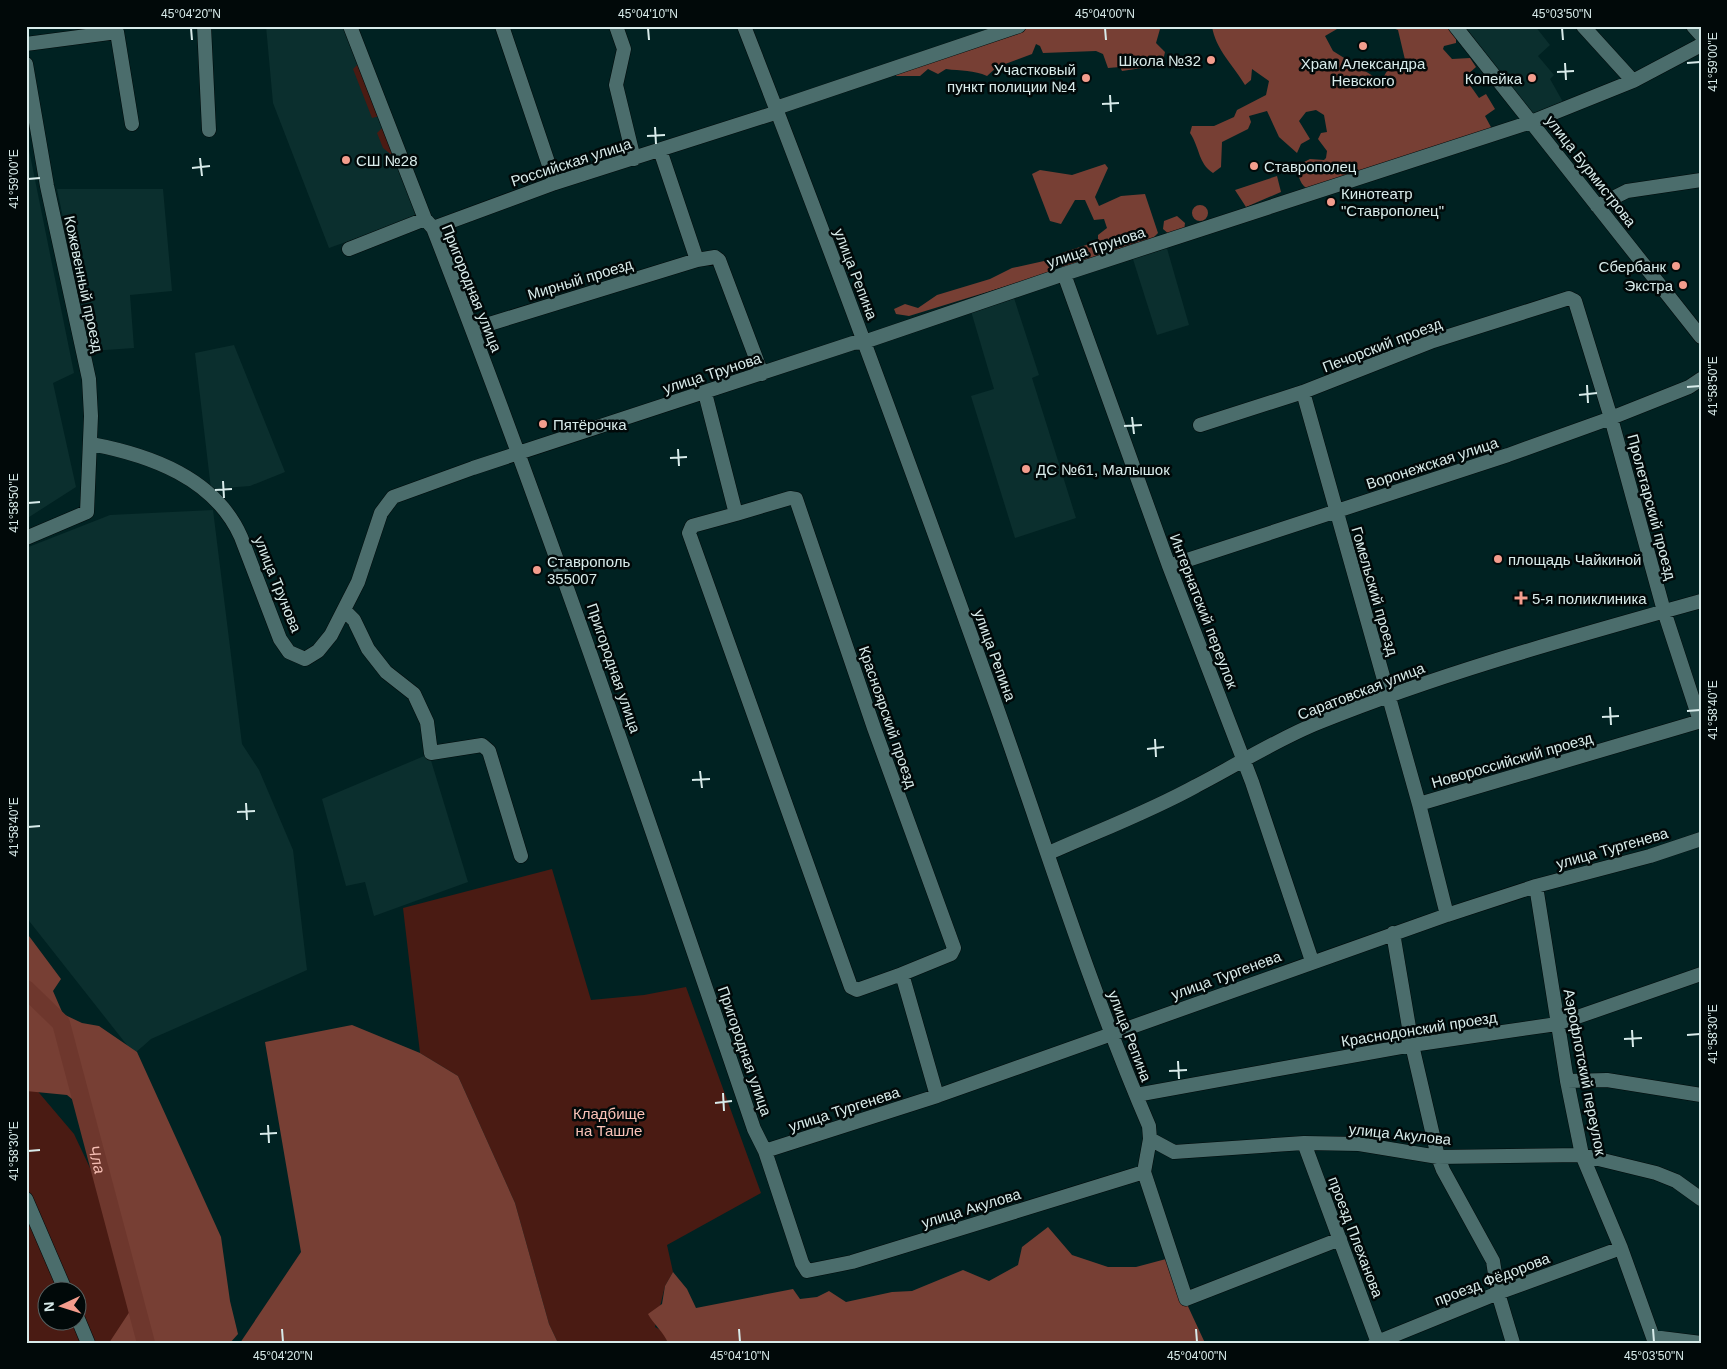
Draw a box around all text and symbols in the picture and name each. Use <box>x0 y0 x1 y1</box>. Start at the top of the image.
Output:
text: 45°04'20"N <box>161 7 221 21</box>
text: 45°04'10"N <box>618 7 678 21</box>
text: 45°04'00"N <box>1075 7 1135 21</box>
text: 45°03'50"N <box>1532 7 1592 21</box>
text: 41°59'00"E <box>1706 32 1720 92</box>
marker: Храм Александра Невского <box>1357 40 1369 52</box>
place label: Школа №32 <box>1118 52 1201 69</box>
marker: Школа №32 <box>1205 54 1217 66</box>
place label: Храм Александра Невского <box>1301 55 1426 89</box>
place label: Участковый пункт полиции №4 <box>947 61 1076 95</box>
place label: Копейка <box>1465 70 1523 87</box>
marker: Участковый пункт полиции №4 <box>1080 72 1092 84</box>
marker: Копейка <box>1526 72 1538 84</box>
street label: улица Бурмистрова <box>1542 112 1640 231</box>
street label: Российская улица <box>509 134 634 190</box>
text: 41°59'00"E <box>7 149 21 209</box>
place label: СШ №28 <box>356 152 418 169</box>
marker: СШ №28 <box>340 154 352 166</box>
place label: Ставрополец <box>1264 158 1357 175</box>
marker: Ставрополец <box>1248 160 1260 172</box>
place label: Кинотеатр "Ставрополец" <box>1341 185 1444 219</box>
marker: Кинотеатр "Ставрополец" <box>1325 196 1337 208</box>
street label: Кожевенный проезд <box>61 214 107 354</box>
street label: Пригородная улица <box>439 222 506 355</box>
street label: улица Трунова <box>1045 223 1148 271</box>
street label: улица Репина <box>831 226 881 323</box>
street label: Мирный проезд <box>525 255 635 303</box>
place label: Сбербанк <box>1599 258 1666 275</box>
marker: Сбербанк <box>1670 260 1682 272</box>
place label: Экстра <box>1624 277 1674 294</box>
marker: Экстра <box>1677 279 1689 291</box>
street label: Печорский проезд <box>1320 314 1444 376</box>
street label: улица Трунова <box>661 349 764 397</box>
text: 41°58'50"E <box>1706 356 1720 416</box>
place label: Пятёрочка <box>553 416 627 433</box>
marker: Пятёрочка <box>537 418 549 430</box>
street label: Пролетарский проезд <box>1624 432 1680 582</box>
street label: Воронежская улица <box>1364 433 1501 492</box>
place label: ДС №61, Малышок <box>1036 461 1170 478</box>
marker: ДС №61, Малышок <box>1020 463 1032 475</box>
text: 41°58'50"E <box>7 473 21 533</box>
street label: Гомельский проезд <box>1348 525 1402 658</box>
street label: Интернатский переулок <box>1167 531 1242 691</box>
street label: улица Трунова <box>251 533 305 635</box>
place label: площадь Чайкиной <box>1508 551 1641 568</box>
place label: Ставрополь 355007 <box>547 553 630 587</box>
marker: площадь Чайкиной <box>1492 553 1504 565</box>
marker: Ставрополь 355007 <box>531 564 543 576</box>
place label: 5-я поликлиника <box>1532 590 1647 607</box>
marker: 5-я поликлиника <box>1514 591 1528 605</box>
street label: Пригородная улица <box>584 601 644 736</box>
street label: улица Репина <box>971 607 1020 704</box>
street label: Красноярский проезд <box>856 644 920 790</box>
street label: Саратовская улица <box>1295 659 1428 723</box>
text: 41°58'40"E <box>1706 680 1720 740</box>
street label: Новороссийский проезд <box>1429 729 1595 791</box>
text: 41°58'40"E <box>7 797 21 857</box>
street label: улица Тургенева <box>1554 824 1671 872</box>
street label: улица Тургенева <box>1169 947 1284 1003</box>
street label: Пригородная улица <box>715 984 775 1119</box>
street label: Аэрофлотский переулок <box>1561 987 1610 1157</box>
street label: улица Репина <box>1105 988 1155 1085</box>
text: 41°58'30"E <box>1706 1004 1720 1064</box>
street label: Краснодонский проезд <box>1340 1008 1498 1050</box>
street label: улица Тургенева <box>786 1083 902 1135</box>
park label: Кладбище на Ташле <box>573 1105 645 1139</box>
street label: улица Акулова <box>1348 1120 1453 1148</box>
text: 41°58'30"E <box>7 1121 21 1181</box>
water label: Чла <box>85 1143 109 1176</box>
street label: проезд Плеханова <box>1325 1174 1387 1301</box>
street label: улица Акулова <box>919 1185 1023 1231</box>
street label: проезд Фёдорова <box>1432 1249 1553 1309</box>
north arrow <box>38 1282 88 1332</box>
text: N <box>41 1301 57 1313</box>
text: 45°04'20"N <box>253 1349 313 1363</box>
text: 45°04'10"N <box>710 1349 770 1363</box>
text: 45°04'00"N <box>1167 1349 1227 1363</box>
text: 45°03'50"N <box>1624 1349 1684 1363</box>

